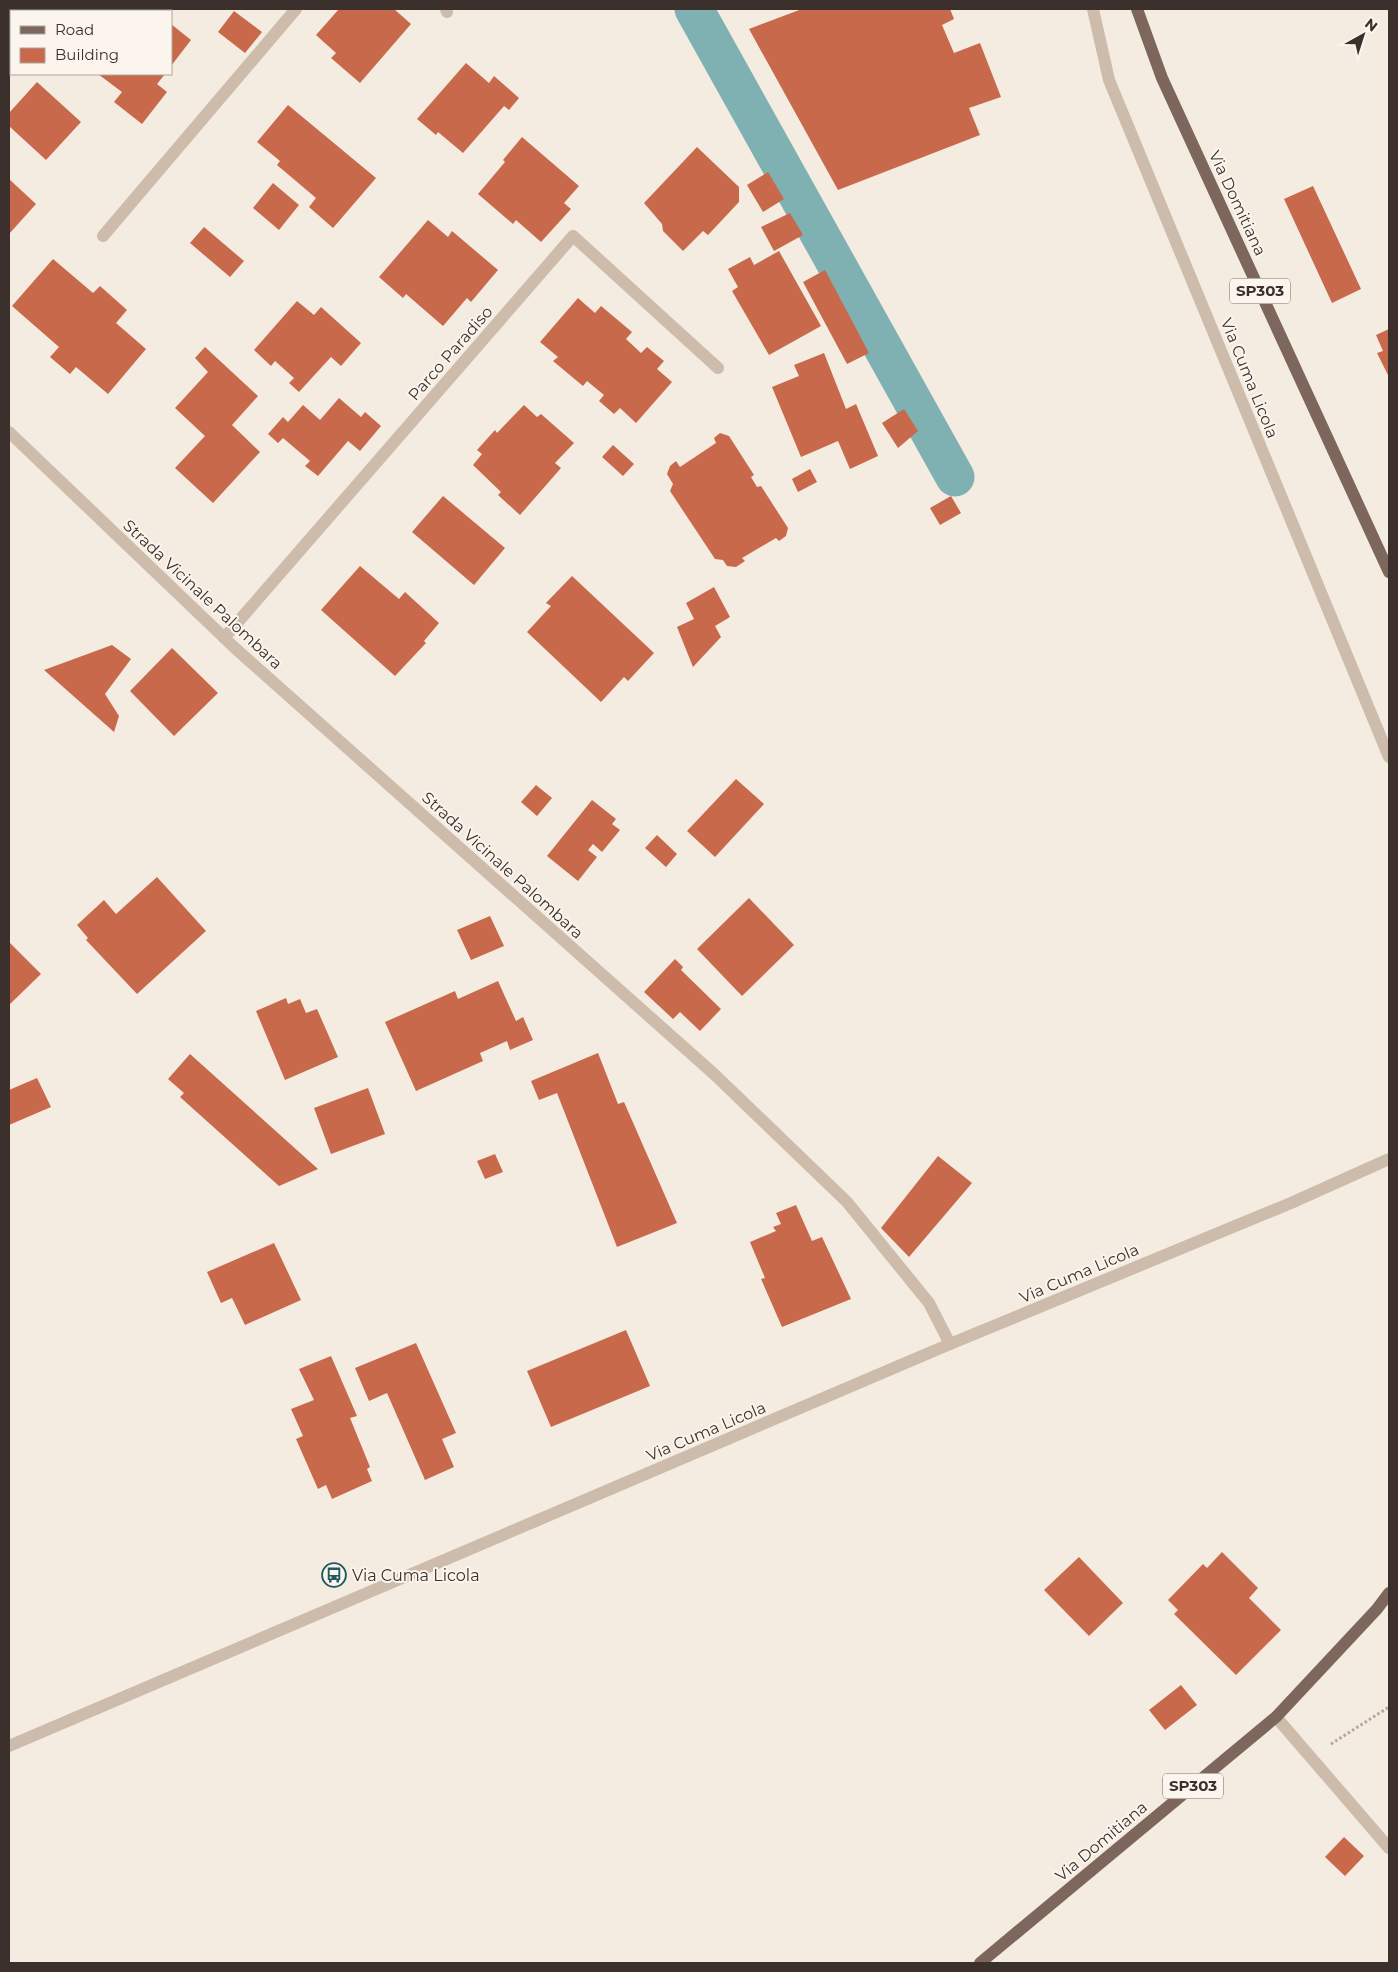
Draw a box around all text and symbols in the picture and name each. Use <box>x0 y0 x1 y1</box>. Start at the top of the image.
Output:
legend <box>10 10 172 75</box>
north arrow <box>1338 10 1388 60</box>
text: N <box>1361 14 1381 35</box>
text: Road <box>55 20 94 39</box>
text: Building <box>55 45 119 64</box>
street label: Via Domitiana <box>1205 148 1270 259</box>
road number: SP303 <box>1230 278 1290 304</box>
street label: Parco Paradiso <box>404 302 497 404</box>
street label: Via Cuma Licola <box>1217 315 1282 441</box>
street label: Strada Vicinale Palombara <box>119 516 286 673</box>
street label: Strada Vicinale Palombara <box>418 788 587 943</box>
street label: Via Cuma Licola <box>1017 1240 1142 1307</box>
street label: Via Cuma Licola <box>644 1398 769 1465</box>
bus stop icon: Via Cuma Licola <box>321 1562 347 1588</box>
place label: Via Cuma Licola <box>352 1566 480 1585</box>
road number: SP303 <box>1163 1774 1223 1798</box>
street label: Via Domitiana <box>1052 1798 1151 1885</box>

